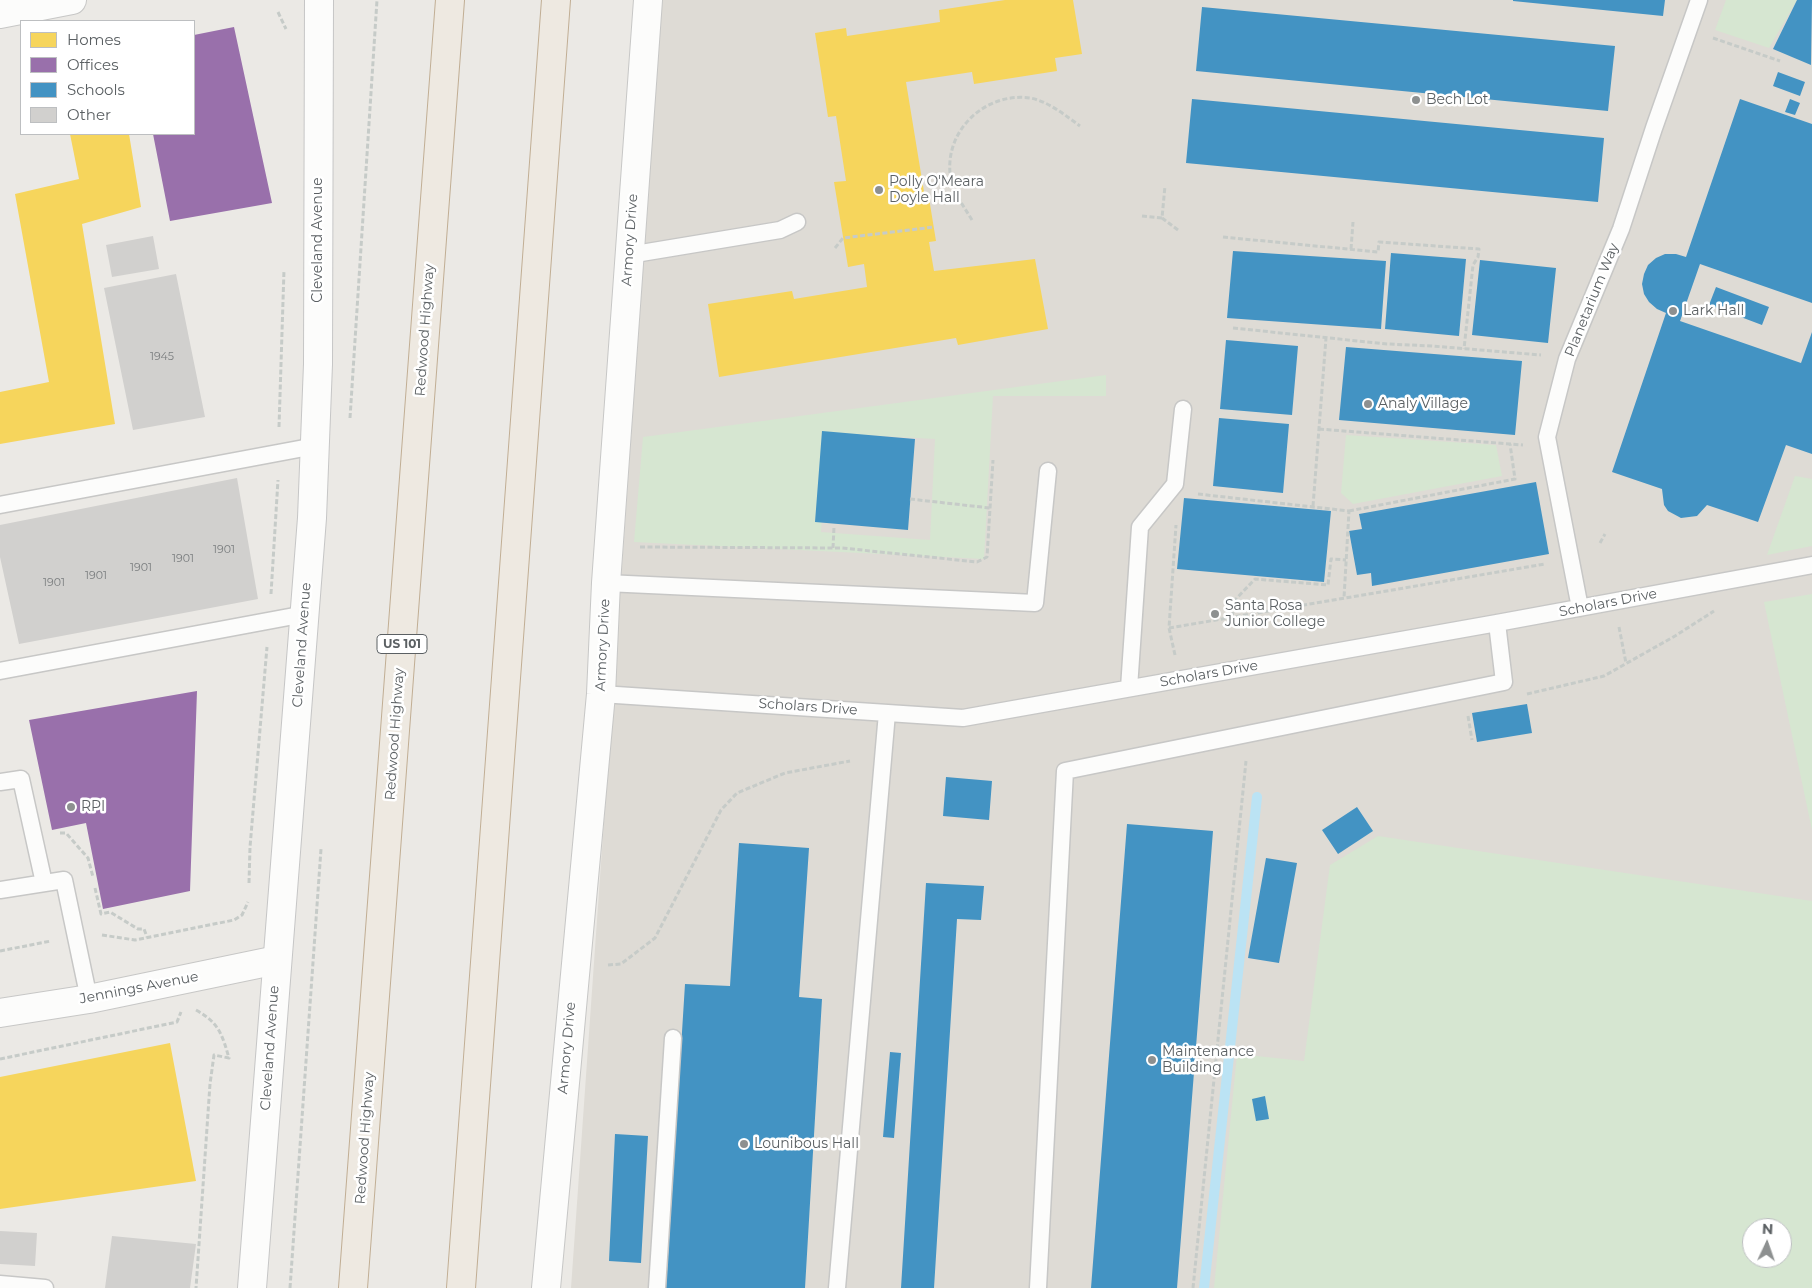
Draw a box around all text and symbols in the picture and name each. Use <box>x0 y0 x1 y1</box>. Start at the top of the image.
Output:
legend <box>20 20 195 135</box>
text: Homes <box>67 30 121 49</box>
text: Offices <box>67 55 119 74</box>
text: Schools <box>67 80 125 99</box>
place label: Bech Lot <box>1426 92 1489 108</box>
marker: Bech Lot <box>1410 94 1422 106</box>
text: Other <box>67 105 111 124</box>
place label: Polly O'Meara Doyle Hall <box>889 174 984 206</box>
street label: Cleveland Avenue <box>310 177 326 303</box>
marker: Polly O'Meara Doyle Hall <box>873 184 885 196</box>
street label: Armory Drive <box>618 193 642 287</box>
street label: Planetarium Way <box>1562 241 1622 359</box>
street label: Redwood Highway <box>412 263 438 397</box>
place label: Lark Hall <box>1683 303 1744 319</box>
marker: Lark Hall <box>1667 305 1679 317</box>
house number: 1945 <box>150 350 174 364</box>
place label: Analy Village <box>1378 396 1468 412</box>
marker: Analy Village <box>1362 398 1374 410</box>
house number: 1901 <box>213 543 235 557</box>
house number: 1901 <box>172 552 194 566</box>
house number: 1901 <box>130 561 152 575</box>
house number: 1901 <box>85 569 107 583</box>
house number: 1901 <box>43 576 65 590</box>
street label: Cleveland Avenue <box>289 582 315 708</box>
street label: Scholars Drive <box>1558 585 1658 621</box>
street label: Armory Drive <box>592 598 614 692</box>
place label: Santa Rosa Junior College <box>1225 598 1325 630</box>
marker: Santa Rosa Junior College <box>1209 608 1221 620</box>
road number: US 101 <box>377 634 427 654</box>
street label: Scholars Drive <box>1159 657 1259 691</box>
street label: Redwood Highway <box>382 667 408 801</box>
street label: Scholars Drive <box>758 695 858 719</box>
place label: RPI <box>81 799 105 815</box>
marker: RPI <box>65 801 77 813</box>
street label: Jennings Avenue <box>78 968 200 1008</box>
street label: Cleveland Avenue <box>257 985 283 1111</box>
street label: Armory Drive <box>555 1001 579 1095</box>
place label: Maintenance Building <box>1162 1044 1254 1076</box>
marker: Maintenance Building <box>1146 1054 1158 1066</box>
street label: Redwood Highway <box>352 1071 378 1205</box>
place label: Lounibous Hall <box>754 1136 859 1152</box>
marker: Lounibous Hall <box>738 1138 750 1150</box>
north arrow <box>1742 1218 1792 1268</box>
text: N <box>1762 1220 1774 1238</box>

